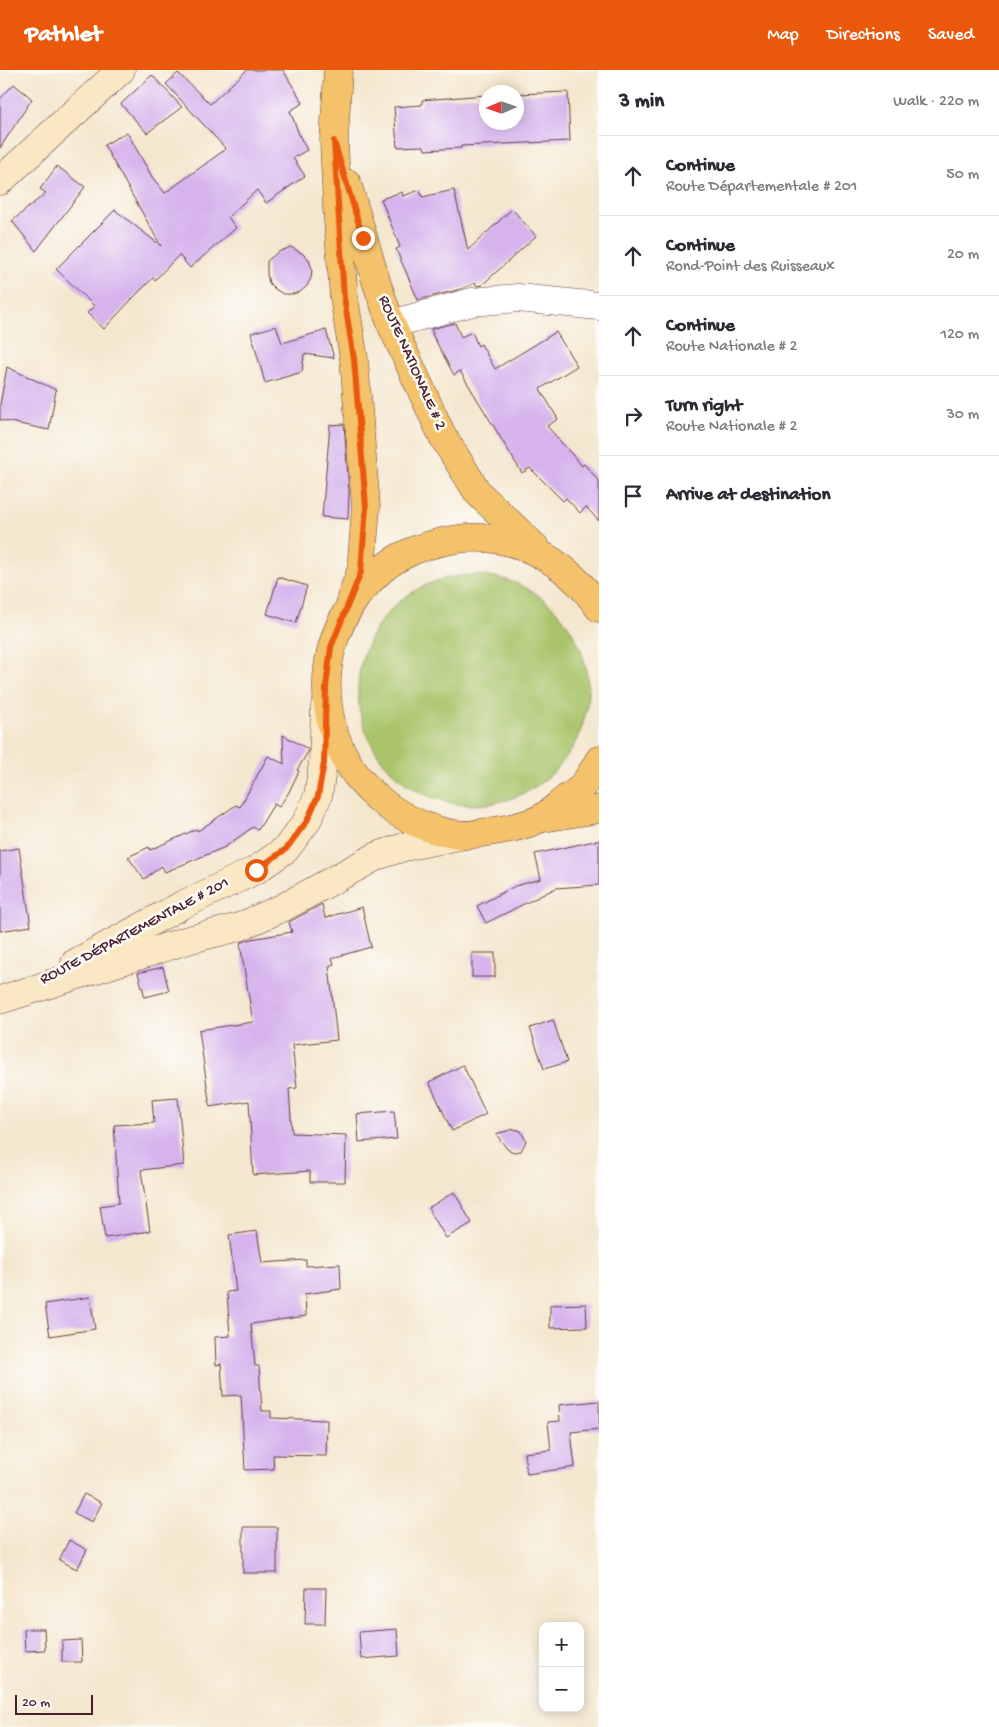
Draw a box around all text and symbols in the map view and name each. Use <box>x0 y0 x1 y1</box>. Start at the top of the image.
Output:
text: Pathlet <box>25 21 102 50</box>
text: Map <box>767 25 799 46</box>
text: Directions <box>827 25 900 46</box>
text: Saved <box>928 25 974 46</box>
north arrow <box>479 85 524 130</box>
text: 3 min <box>619 90 664 115</box>
text: Walk · 220 m <box>893 93 979 112</box>
text: Continue <box>666 155 735 178</box>
icon: ahead <box>619 162 647 190</box>
text: 50 m <box>946 166 979 185</box>
text: Route Départementale # 201 <box>666 178 857 197</box>
route end <box>352 227 375 250</box>
text: Continue <box>666 235 735 258</box>
icon: ahead <box>619 242 647 270</box>
text: 20 m <box>947 246 979 265</box>
text: Rond-Point des Ruisseaux <box>666 258 835 277</box>
street label: ROUTE NATIONALE # 2 <box>373 293 449 433</box>
text: Continue <box>666 315 735 338</box>
icon: ahead <box>619 322 647 350</box>
text: 120 m <box>940 326 979 345</box>
text: Route Nationale # 2 <box>666 338 797 357</box>
text: Turn right <box>666 395 742 418</box>
icon: right <box>619 402 647 430</box>
text: 30 m <box>946 406 979 425</box>
text: Route Nationale # 2 <box>666 418 797 437</box>
icon: arrive <box>619 482 647 510</box>
text: Arrive at destination <box>666 484 830 507</box>
route start <box>245 859 268 882</box>
street label: ROUTE DÉPARTEMENTALE # 201 <box>37 874 233 990</box>
map controls <box>539 1622 584 1712</box>
button: + <box>539 1622 584 1667</box>
button: − <box>539 1667 584 1712</box>
scale bar <box>15 1692 92 1715</box>
text: 20 m <box>22 1695 50 1712</box>

